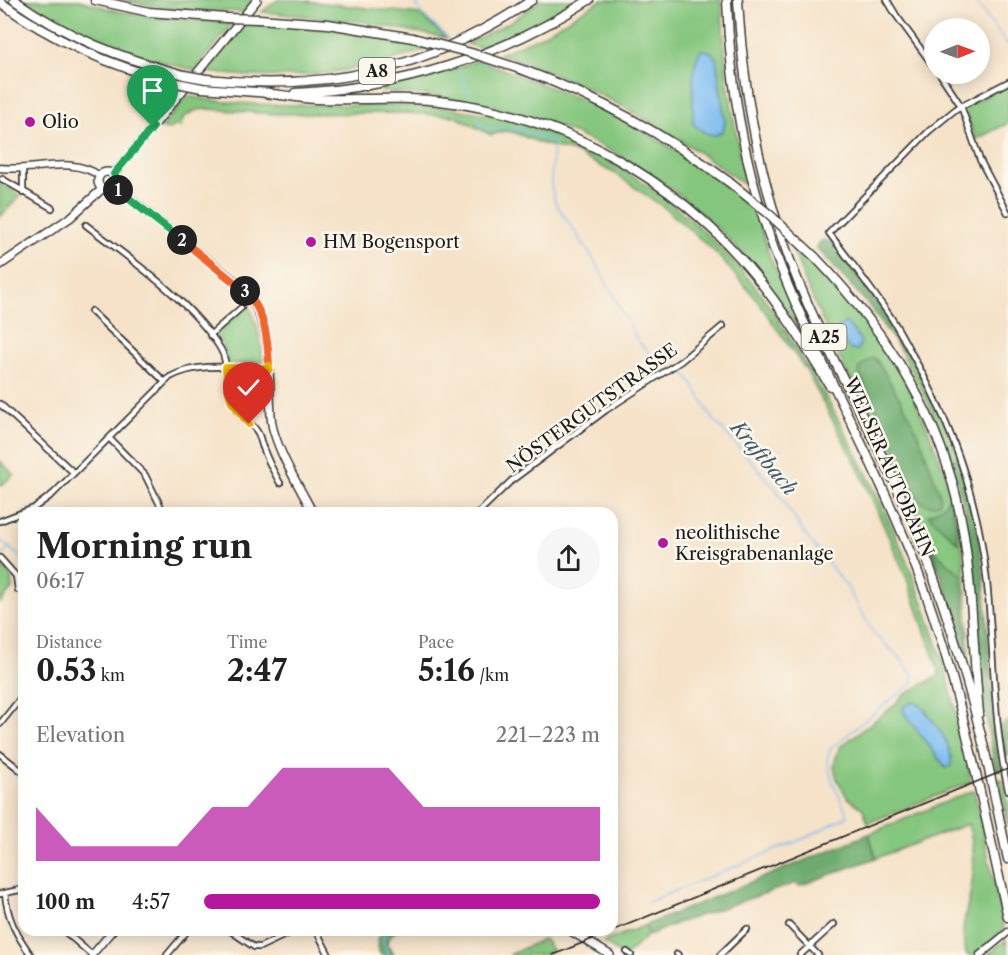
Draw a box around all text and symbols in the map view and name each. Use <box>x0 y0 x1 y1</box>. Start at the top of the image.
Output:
north arrow <box>924 18 990 84</box>
map controls <box>924 18 990 84</box>
road number: A8 <box>359 58 395 84</box>
pin <box>127 65 178 127</box>
icon: arrive <box>136 74 169 107</box>
place label: Olio <box>42 111 79 133</box>
marker: Olio <box>23 115 37 129</box>
pin: 1 <box>103 175 133 205</box>
text: 1 <box>114 180 122 200</box>
pin: 2 <box>167 225 197 255</box>
text: 2 <box>177 230 187 250</box>
place label: HM Bogensport <box>323 231 460 253</box>
marker: HM Bogensport <box>304 235 318 249</box>
pin: 3 <box>230 276 260 306</box>
text: 3 <box>240 281 250 301</box>
road number: A25 <box>802 324 846 350</box>
street label: NÖSTERGUTSTRASSE <box>502 338 682 477</box>
pin <box>223 362 274 424</box>
icon: check <box>232 371 265 404</box>
street label: WELSER AUTOBAHN <box>839 373 939 560</box>
water label: Kraftbach <box>724 414 802 500</box>
place label: neolithische Kreisgrabenanlage <box>675 522 834 565</box>
text: Morning run <box>36 526 252 567</box>
button: share <box>537 527 600 590</box>
marker: neolithische Kreisgrabenanlage <box>656 536 670 550</box>
text: 06:17 <box>36 569 84 593</box>
text: Distance <box>36 632 102 652</box>
text: Time <box>227 632 267 652</box>
text: Pace <box>418 632 454 652</box>
text: 0.53 <box>36 652 97 689</box>
text: 2:47 <box>227 652 287 689</box>
text: 5:16 <box>418 652 475 689</box>
text: km <box>97 665 125 685</box>
text: /km <box>475 665 509 685</box>
text: Elevation <box>36 723 125 747</box>
text: 221–223 m <box>496 723 600 747</box>
text: 100 m <box>36 890 95 914</box>
text: 4:57 <box>132 890 170 914</box>

